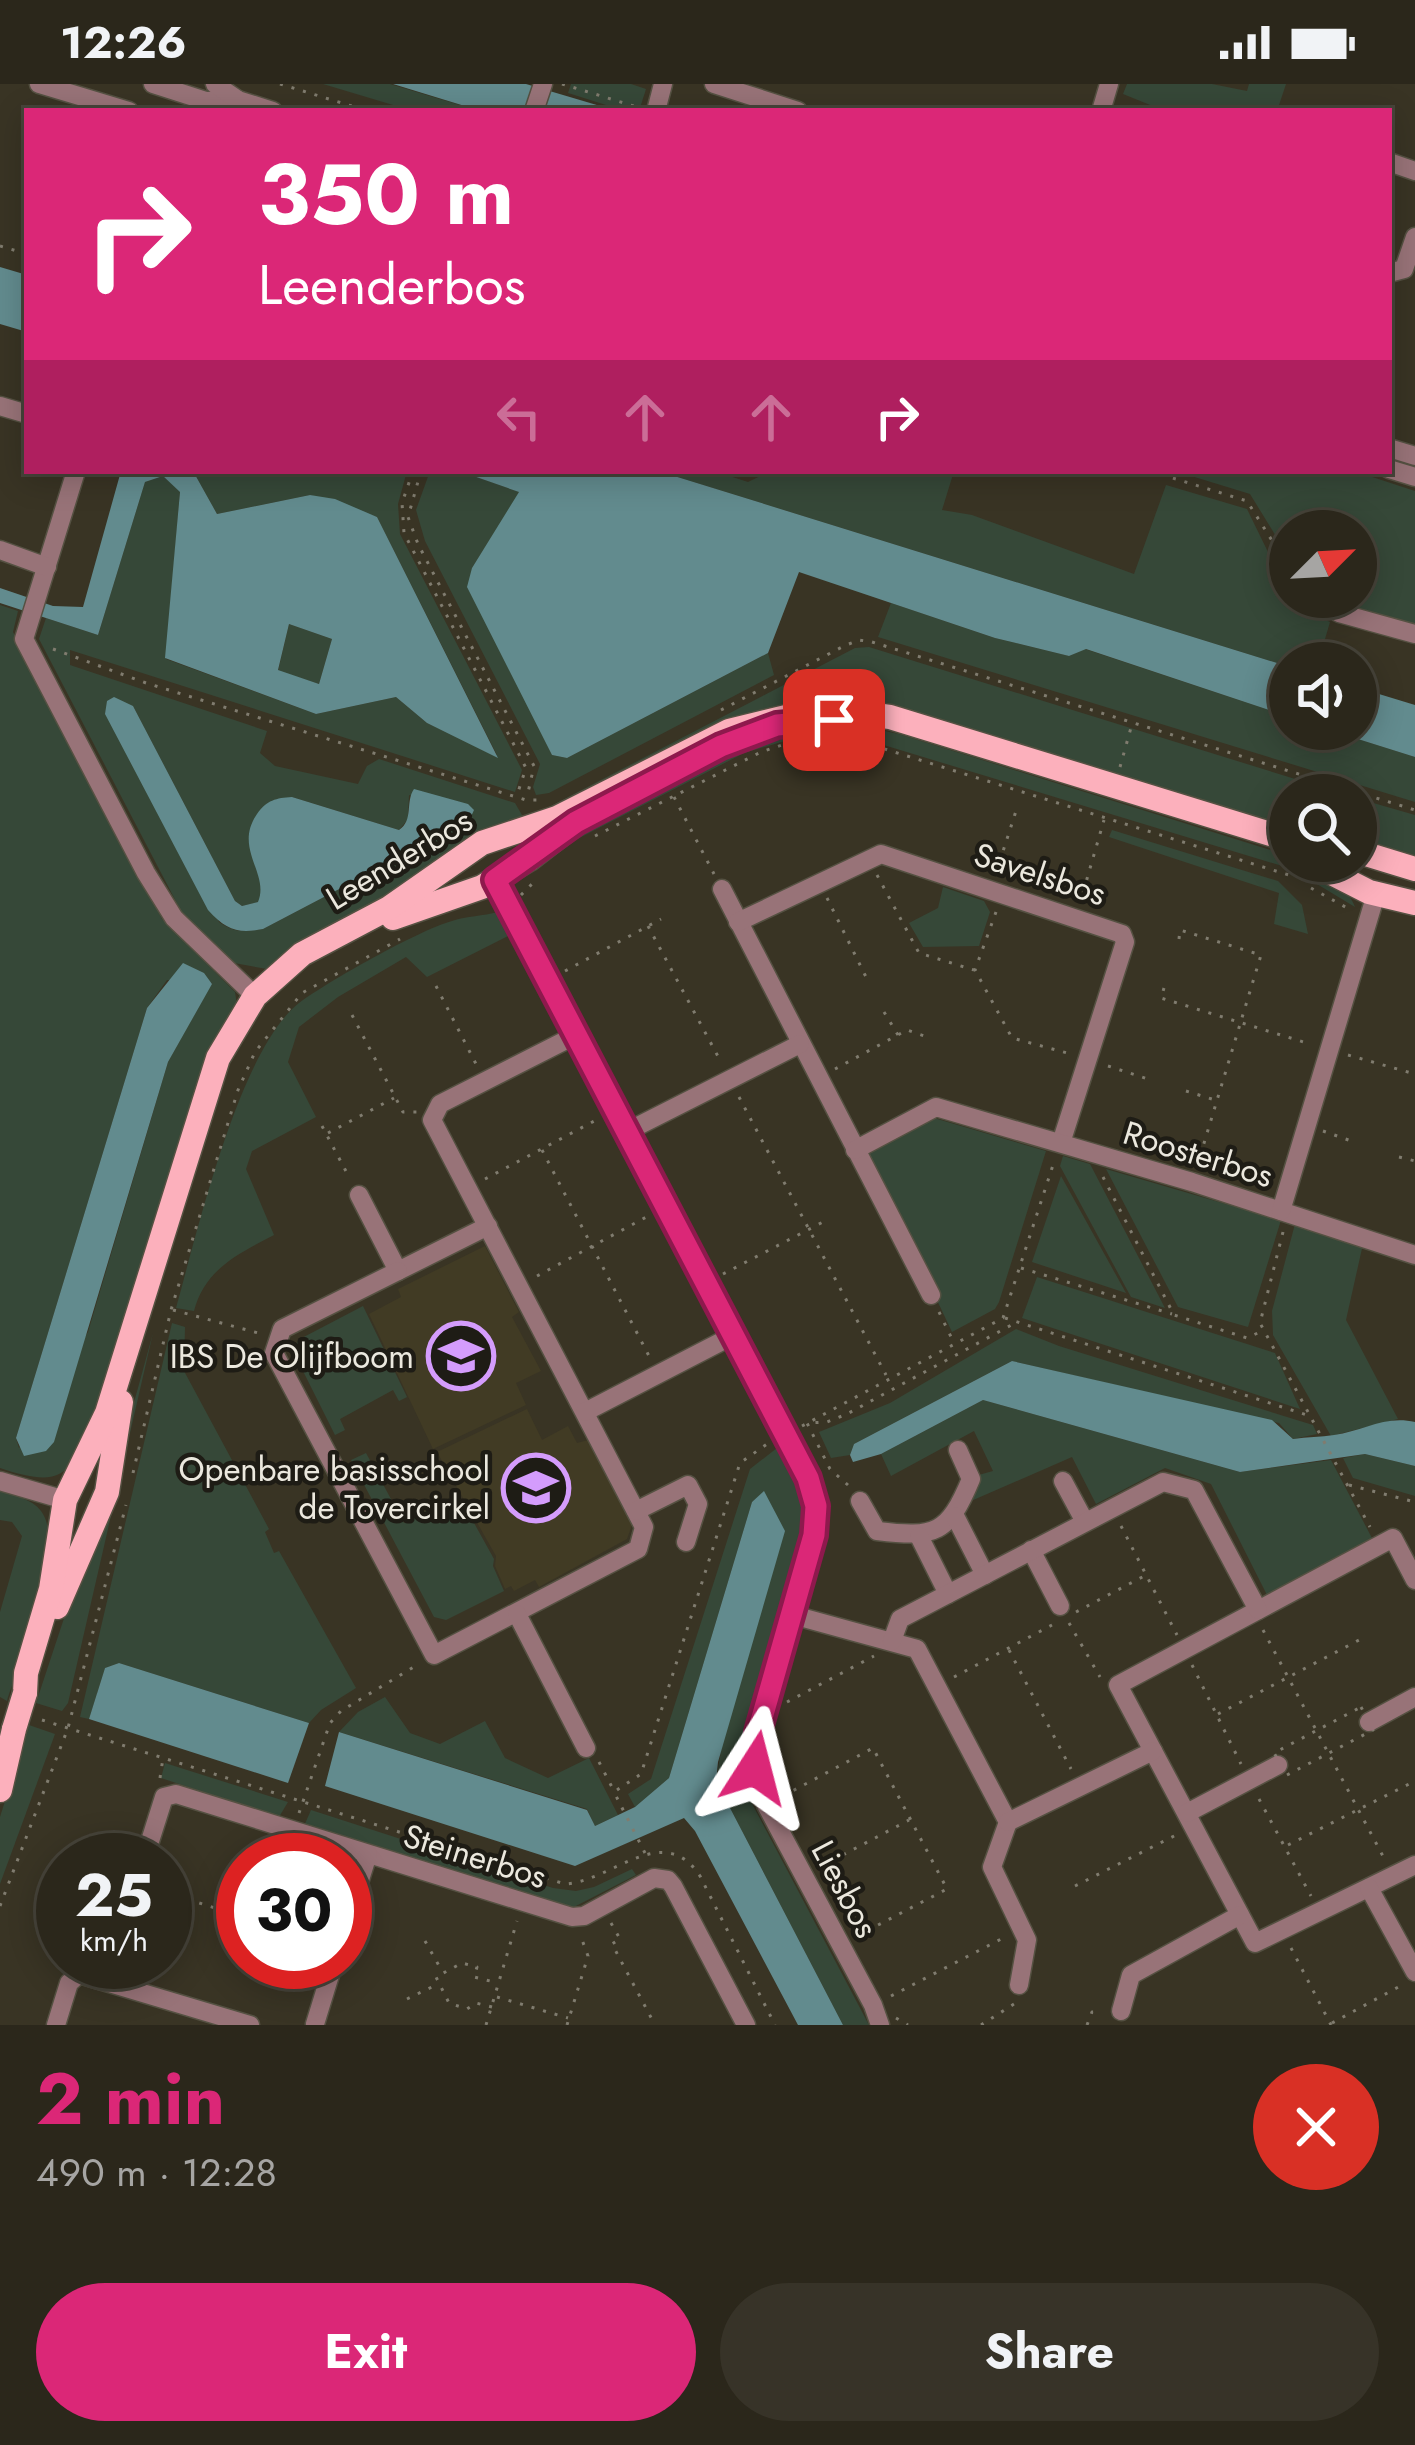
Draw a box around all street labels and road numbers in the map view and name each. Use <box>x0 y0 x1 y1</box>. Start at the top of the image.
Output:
street label: Leenderbos <box>317 797 481 921</box>
street label: Savelsbos <box>968 831 1112 917</box>
street label: Roosterbos <box>1117 1109 1279 1199</box>
street label: Steinerbos <box>398 1812 552 1900</box>
street label: Liesbos <box>800 1832 890 1946</box>

